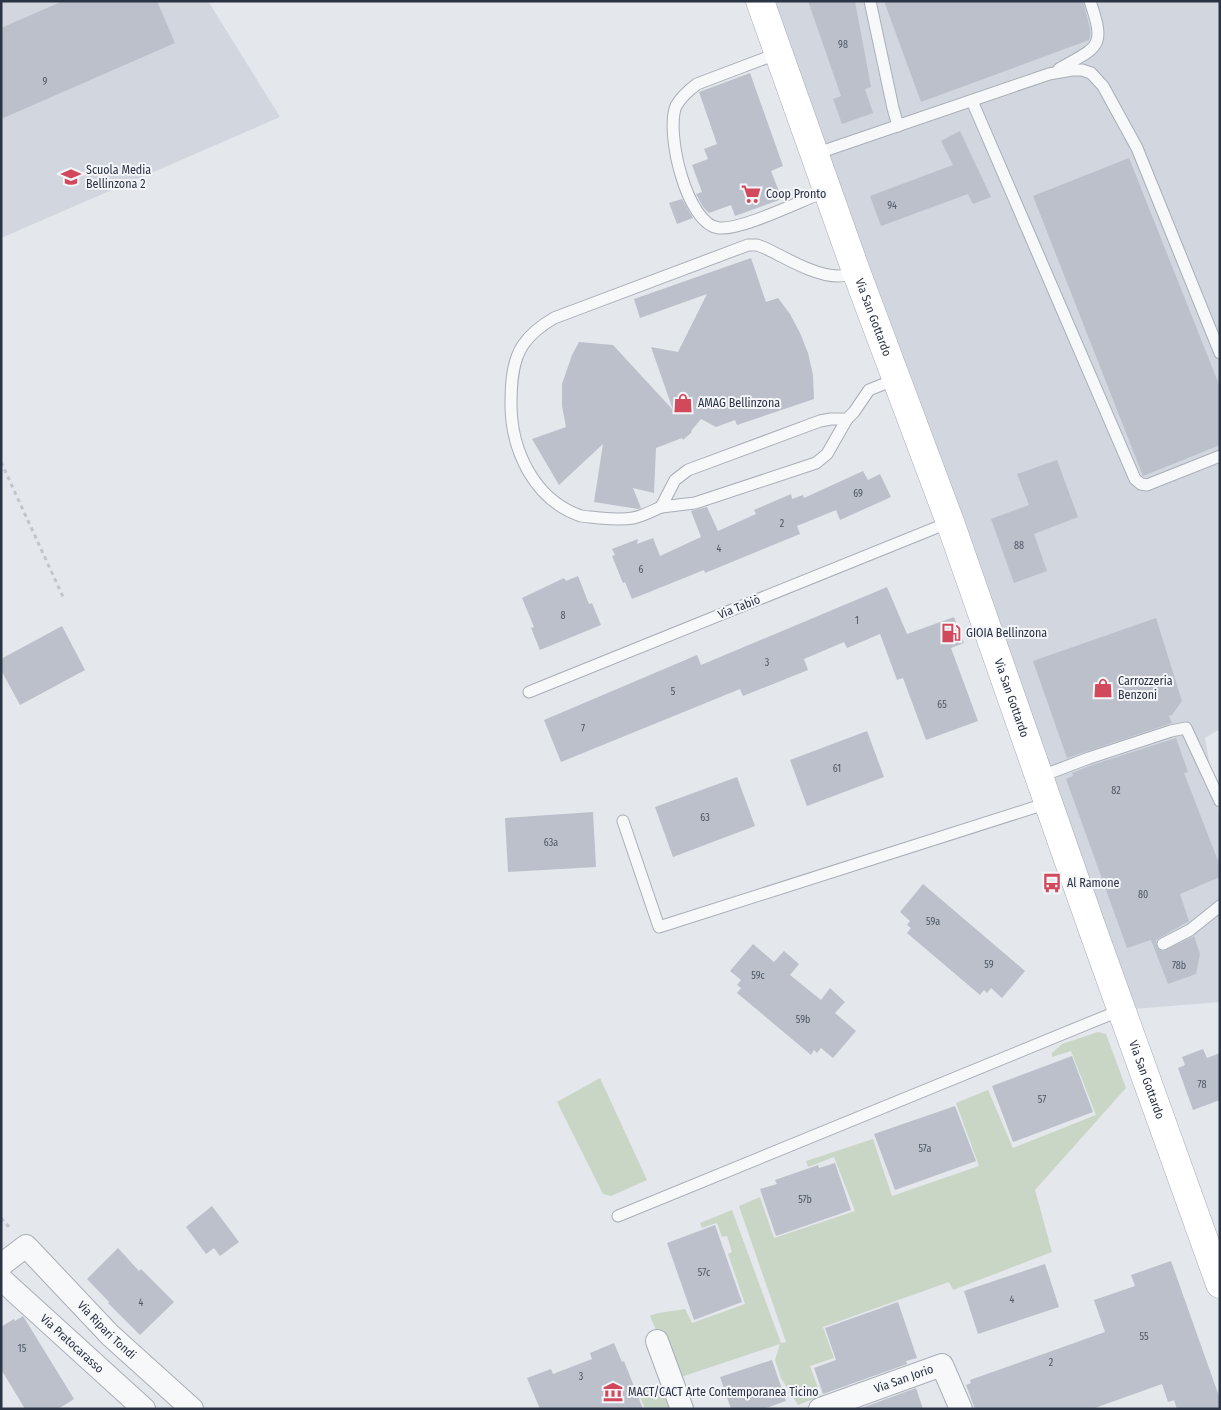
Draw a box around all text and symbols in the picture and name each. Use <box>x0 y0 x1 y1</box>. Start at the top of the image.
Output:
house number: 98 <box>838 39 848 51</box>
house number: 9 <box>43 76 48 88</box>
place label: Scuola Media Bellinzona 2 <box>86 163 151 191</box>
school or university icon: Scuola Media Bellinzona 2 <box>60 166 82 188</box>
supermarket icon: Coop Pronto <box>740 183 762 205</box>
place label: Coop Pronto <box>766 187 826 201</box>
house number: 94 <box>887 200 897 212</box>
street label: Via San Gottardo <box>852 276 894 358</box>
shop icon: AMAG Bellinzona <box>672 392 694 414</box>
place label: AMAG Bellinzona <box>698 396 780 410</box>
house number: 69 <box>853 488 863 500</box>
house number: 2 <box>780 518 785 530</box>
house number: 88 <box>1014 540 1024 552</box>
house number: 4 <box>717 543 722 555</box>
house number: 6 <box>639 564 644 576</box>
street label: Via Tabiò <box>716 592 762 622</box>
house number: 8 <box>561 610 566 622</box>
house number: 1 <box>855 615 859 627</box>
fuel station icon: GIOIA Bellinzona <box>940 622 962 644</box>
place label: GIOIA Bellinzona <box>966 626 1047 640</box>
house number: 3 <box>765 657 770 669</box>
street label: Via San Gottardo <box>991 657 1032 739</box>
place label: Carrozzeria Benzoni <box>1118 674 1173 702</box>
shop icon: Carrozzeria Benzoni <box>1092 677 1114 699</box>
house number: 5 <box>671 686 676 698</box>
house number: 65 <box>937 699 947 711</box>
house number: 7 <box>581 723 585 735</box>
house number: 61 <box>833 763 841 775</box>
house number: 82 <box>1111 785 1121 797</box>
house number: 63 <box>700 812 710 824</box>
house number: 63a <box>544 837 558 849</box>
bus stop icon: Al Ramone <box>1041 872 1063 894</box>
place label: Al Ramone <box>1067 876 1119 890</box>
house number: 80 <box>1138 889 1148 901</box>
house number: 59a <box>926 916 940 928</box>
house number: 59 <box>984 959 994 971</box>
house number: 78b <box>1172 960 1186 972</box>
house number: 59c <box>751 970 766 982</box>
house number: 59b <box>796 1014 810 1026</box>
street label: Via San Gottardo <box>1126 1039 1167 1121</box>
house number: 78 <box>1198 1079 1206 1091</box>
house number: 57 <box>1038 1094 1046 1106</box>
house number: 57a <box>918 1143 932 1155</box>
house number: 57b <box>798 1194 812 1206</box>
house number: 57c <box>698 1267 711 1279</box>
house number: 4 <box>1010 1294 1015 1306</box>
house number: 4 <box>139 1297 144 1309</box>
street label: Via Ripari Tondi <box>75 1298 139 1362</box>
street label: Via Pratocarasso <box>37 1311 107 1376</box>
house number: 55 <box>1139 1331 1149 1343</box>
house number: 15 <box>18 1343 27 1355</box>
house number: 2 <box>1049 1357 1054 1369</box>
street label: Via San Jorio <box>872 1362 935 1396</box>
house number: 3 <box>579 1371 584 1383</box>
museum icon: MACT/CACT Arte Contemporanea Ticino <box>602 1381 624 1403</box>
place label: MACT/CACT Arte Contemporanea Ticino <box>628 1385 819 1399</box>

